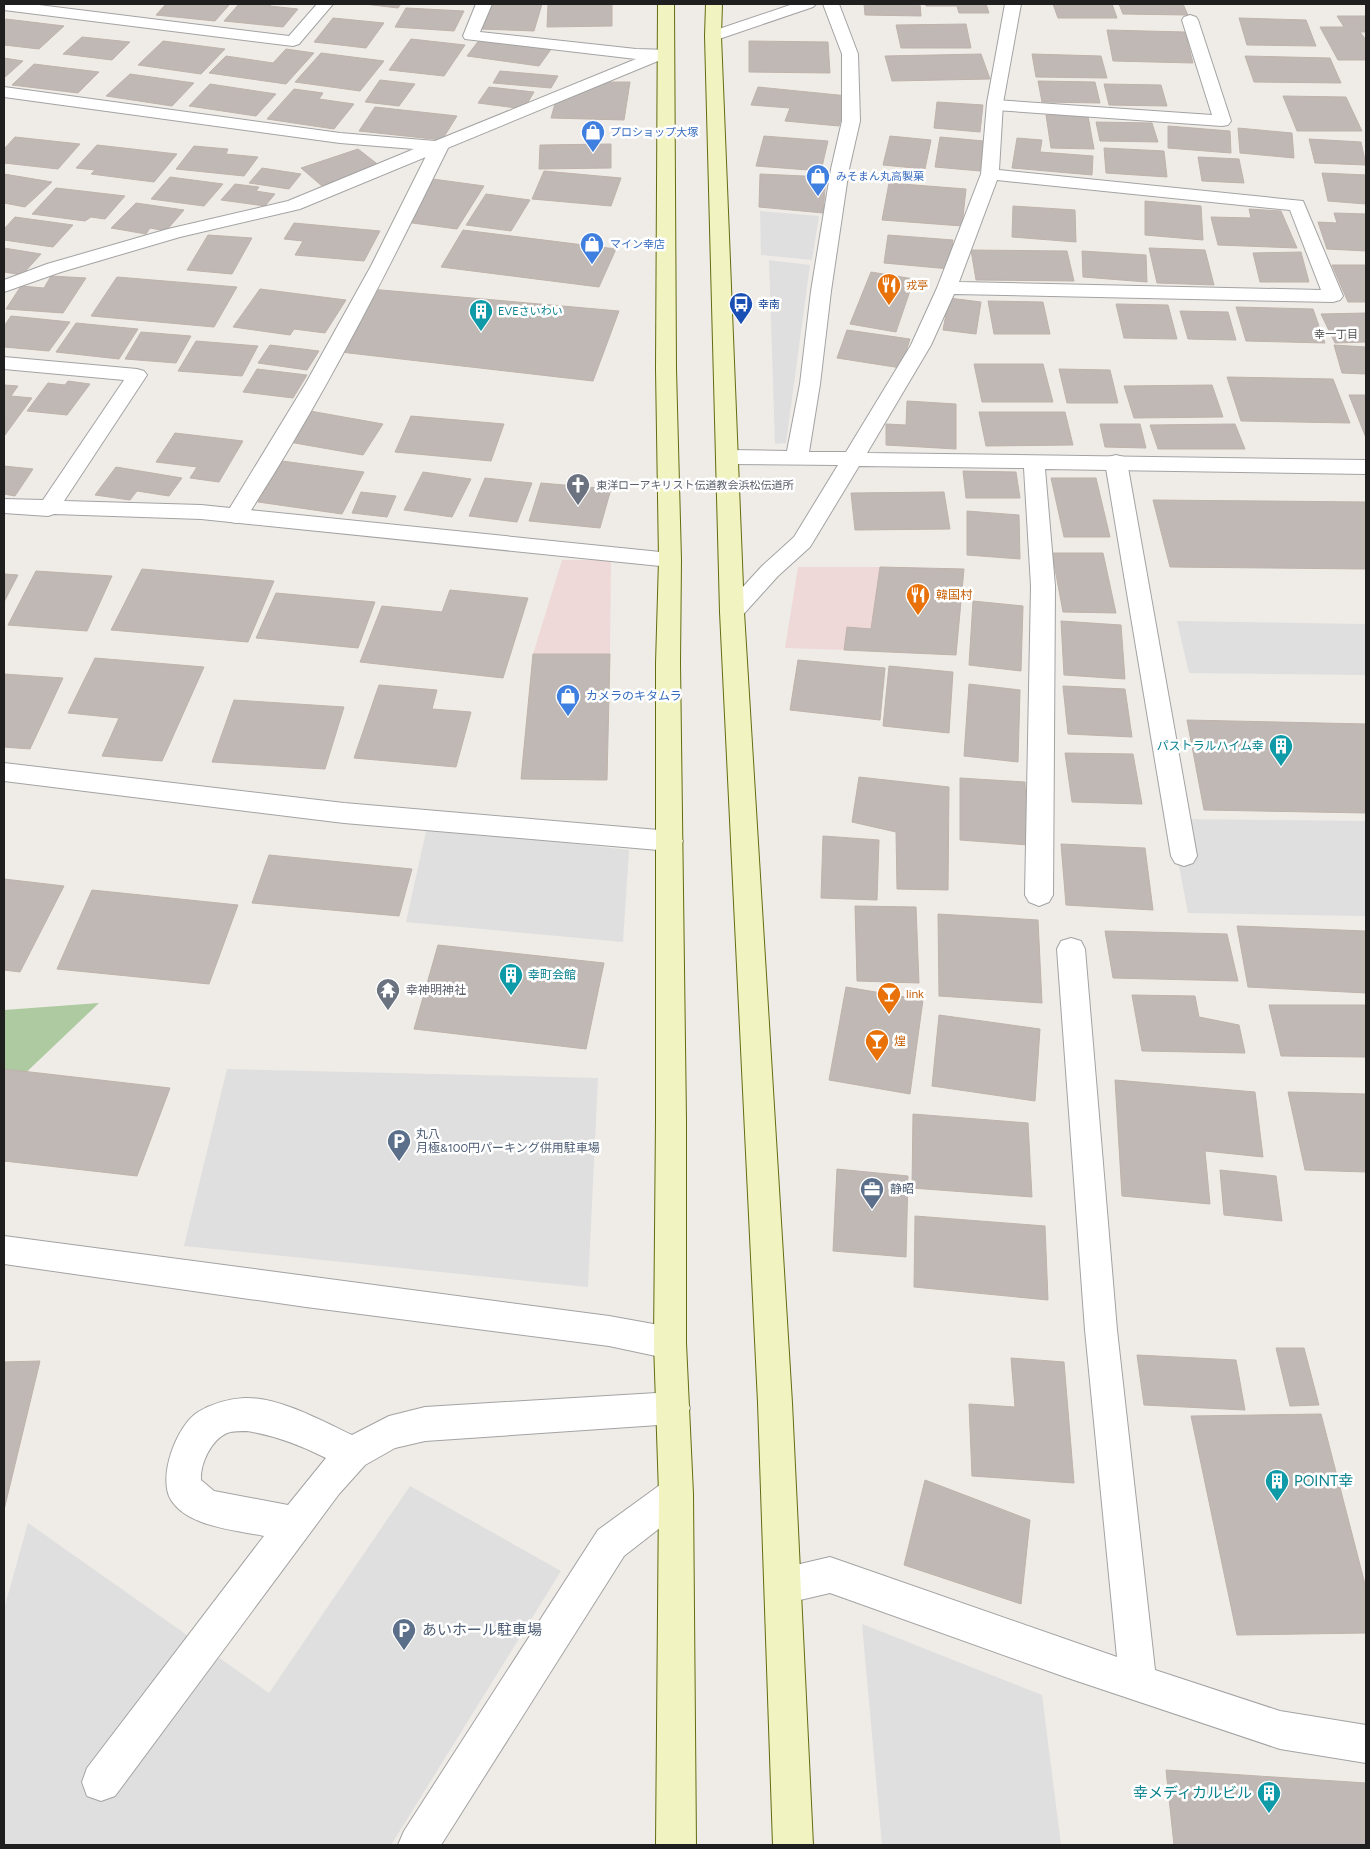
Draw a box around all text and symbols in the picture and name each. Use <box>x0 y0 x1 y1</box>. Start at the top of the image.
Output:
shop icon: プロショップ大塚 <box>580 119 606 153</box>
place label: プロショップ大塚 <box>610 126 698 139</box>
shop icon: みそまん丸高製菓 <box>805 163 831 197</box>
place label: みそまん丸高製菓 <box>836 170 924 183</box>
shop icon: マイン幸店 <box>579 231 605 265</box>
place label: マイン幸店 <box>610 238 665 251</box>
restaurant icon: 戎亭 <box>876 272 902 306</box>
place label: 戎亭 <box>906 279 928 292</box>
bus stop icon: 幸南 <box>728 291 754 325</box>
building icon: EVEさいわい <box>468 298 494 332</box>
place label: 幸南 <box>758 298 780 311</box>
place label: EVEさいわい <box>498 305 563 318</box>
district label: 幸一丁目 <box>1314 328 1358 341</box>
church icon: 東洋ローアキリスト伝道教会浜松伝道所 <box>565 472 591 506</box>
place label: 東洋ローアキリスト伝道教会浜松伝道所 <box>596 479 795 492</box>
restaurant icon: 韓国村 <box>905 582 931 616</box>
place label: 韓国村 <box>936 588 973 602</box>
shop icon: カメラのキタムラ <box>555 683 581 717</box>
place label: カメラのキタムラ <box>586 689 681 703</box>
building icon: パストラルハイム幸 <box>1268 733 1294 767</box>
place label: パストラルハイム幸 <box>1156 739 1264 753</box>
building icon: 幸町会館 <box>498 962 524 996</box>
place label: 幸町会館 <box>528 968 576 982</box>
temple icon: 幸神明神社 <box>375 977 401 1011</box>
bar icon: link <box>876 981 902 1015</box>
place label: 幸神明神社 <box>406 983 466 997</box>
place label: link <box>906 987 924 1001</box>
bar icon: 煌 <box>864 1028 890 1062</box>
place label: 煌 <box>894 1034 906 1048</box>
place label: 丸八 月極&100円パーキング併用駐車場 <box>416 1127 600 1155</box>
parking icon: 丸八 月極&100円パーキング併用駐車場 <box>386 1128 412 1162</box>
office icon: 静昭 <box>859 1176 885 1210</box>
place label: 静昭 <box>890 1182 914 1196</box>
building icon: POINT幸 <box>1264 1468 1290 1502</box>
place label: POINT幸 <box>1294 1472 1353 1490</box>
parking icon: あいホール駐車場 <box>391 1617 417 1651</box>
place label: あいホール駐車場 <box>422 1621 542 1639</box>
building icon: 幸メディカルビル <box>1256 1780 1282 1814</box>
place label: 幸メディカルビル <box>1133 1784 1252 1802</box>

